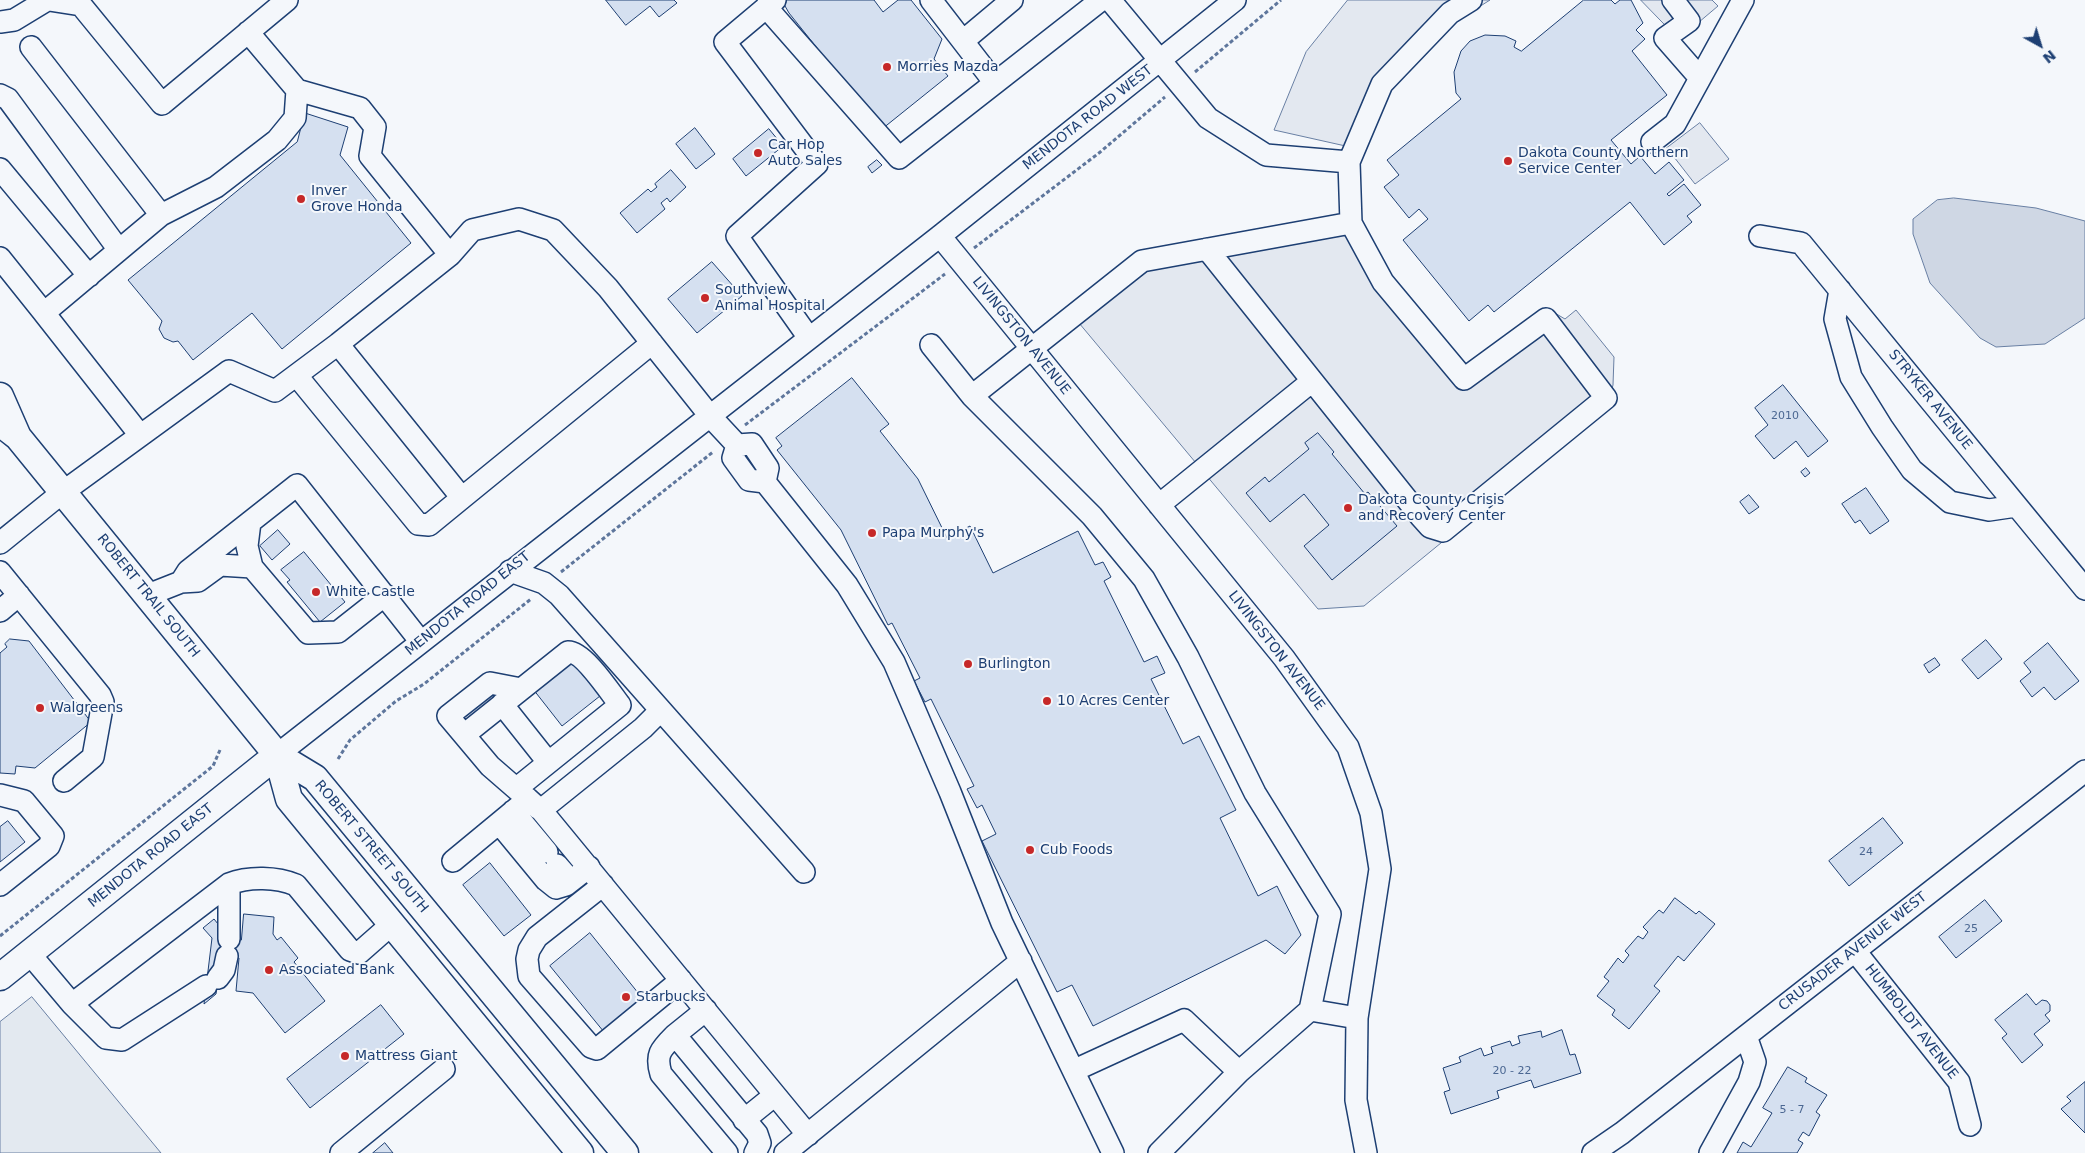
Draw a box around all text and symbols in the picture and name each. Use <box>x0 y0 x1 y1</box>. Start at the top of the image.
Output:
north arrow <box>2015 20 2065 70</box>
text: N <box>2040 47 2059 67</box>
place label: Morries Mazda <box>897 59 999 75</box>
marker: Morries Mazda <box>881 61 893 73</box>
street label: MENDOTA ROAD WEST <box>1020 62 1156 174</box>
place label: Car Hop Auto Sales <box>768 137 842 170</box>
place label: Dakota County Northern Service Center <box>1518 145 1689 178</box>
marker: Car Hop Auto Sales <box>752 147 764 159</box>
marker: Dakota County Northern Service Center <box>1502 155 1514 167</box>
place label: Inver Grove Honda <box>311 183 403 216</box>
marker: Inver Grove Honda <box>295 193 307 205</box>
street label: LIVINGSTON AVENUE <box>968 274 1074 398</box>
place label: Southview Animal Hospital <box>715 282 825 314</box>
marker: Southview Animal Hospital <box>699 292 711 304</box>
street label: STRYKER AVENUE <box>1885 347 1975 453</box>
house number: 2010 <box>1771 409 1799 423</box>
place label: Dakota County Crisis and Recovery Center <box>1358 492 1505 524</box>
marker: Dakota County Crisis and Recovery Center <box>1342 502 1354 514</box>
place label: Papa Murphy's <box>882 525 984 541</box>
marker: Papa Murphy's <box>866 527 878 539</box>
street label: ROBERT TRAIL SOUTH <box>93 531 203 661</box>
street label: MENDOTA ROAD EAST <box>402 548 534 660</box>
place label: White Castle <box>326 584 415 600</box>
marker: White Castle <box>310 586 322 598</box>
street label: LIVINGSTON AVENUE <box>1224 588 1328 714</box>
place label: Burlington <box>978 656 1051 672</box>
marker: Burlington <box>962 658 974 670</box>
place label: 10 Acres Center <box>1057 693 1169 709</box>
marker: 10 Acres Center <box>1041 695 1053 707</box>
place label: Walgreens <box>50 700 123 716</box>
marker: Walgreens <box>34 702 46 714</box>
street label: ROBERT STREET SOUTH <box>311 777 431 917</box>
street label: MENDOTA ROAD EAST <box>85 800 217 912</box>
place label: Cub Foods <box>1040 842 1113 858</box>
marker: Cub Foods <box>1024 844 1036 856</box>
house number: 24 <box>1859 845 1873 859</box>
street label: CRUSADER AVENUE WEST <box>1776 889 1930 1015</box>
house number: 25 <box>1964 922 1978 936</box>
street label: HUMBOLDT AVENUE <box>1861 961 1961 1083</box>
place label: Associated Bank <box>279 962 394 978</box>
marker: Associated Bank <box>263 964 275 976</box>
place label: Starbucks <box>636 989 706 1005</box>
marker: Starbucks <box>620 991 632 1003</box>
place label: Mattress Giant <box>355 1048 457 1064</box>
marker: Mattress Giant <box>339 1050 351 1062</box>
house number: 20 - 22 <box>1493 1064 1531 1078</box>
house number: 5 - 7 <box>1780 1103 1804 1117</box>

